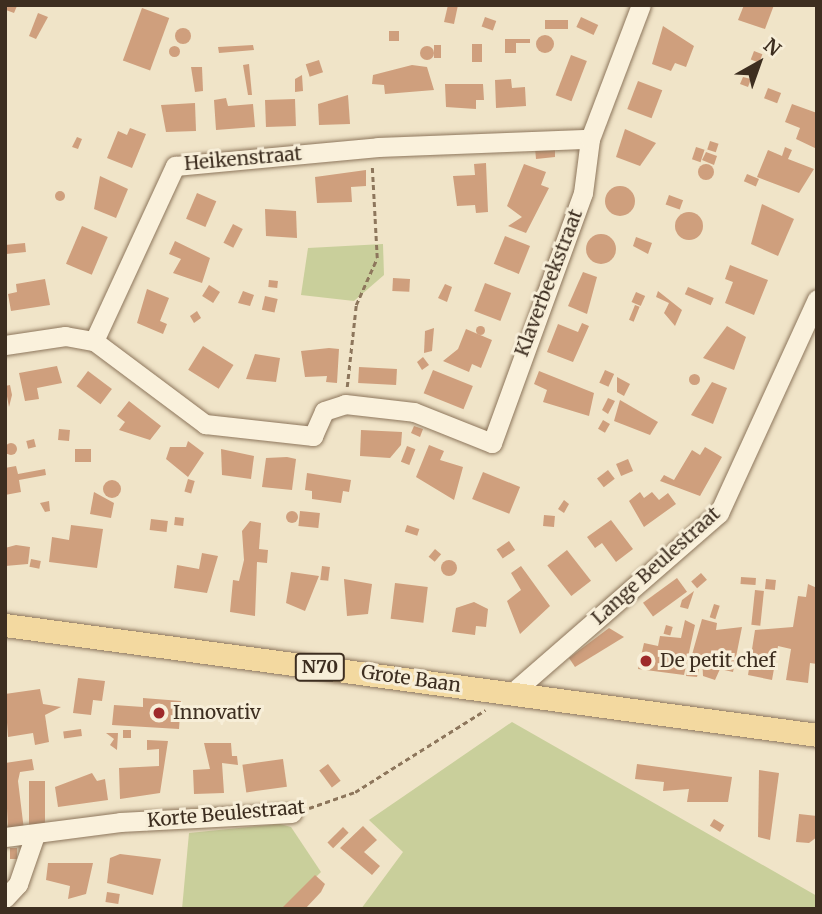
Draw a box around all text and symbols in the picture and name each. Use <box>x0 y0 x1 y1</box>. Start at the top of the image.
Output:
north arrow <box>724 28 794 98</box>
text: N <box>759 33 786 61</box>
street label: Heikenstraat <box>183 143 303 175</box>
street label: Klaverbeekstraat <box>510 206 588 360</box>
street label: Lange Beulestraat <box>587 502 725 630</box>
place label: De petit chef <box>660 650 776 672</box>
road number: N70 <box>294 652 346 682</box>
marker: De petit chef <box>638 653 654 669</box>
street label: Grote Baan <box>360 661 462 697</box>
place label: Innovativ <box>173 702 261 724</box>
marker: Innovativ <box>151 705 167 721</box>
street label: Korte Beulestraat <box>146 796 306 832</box>

